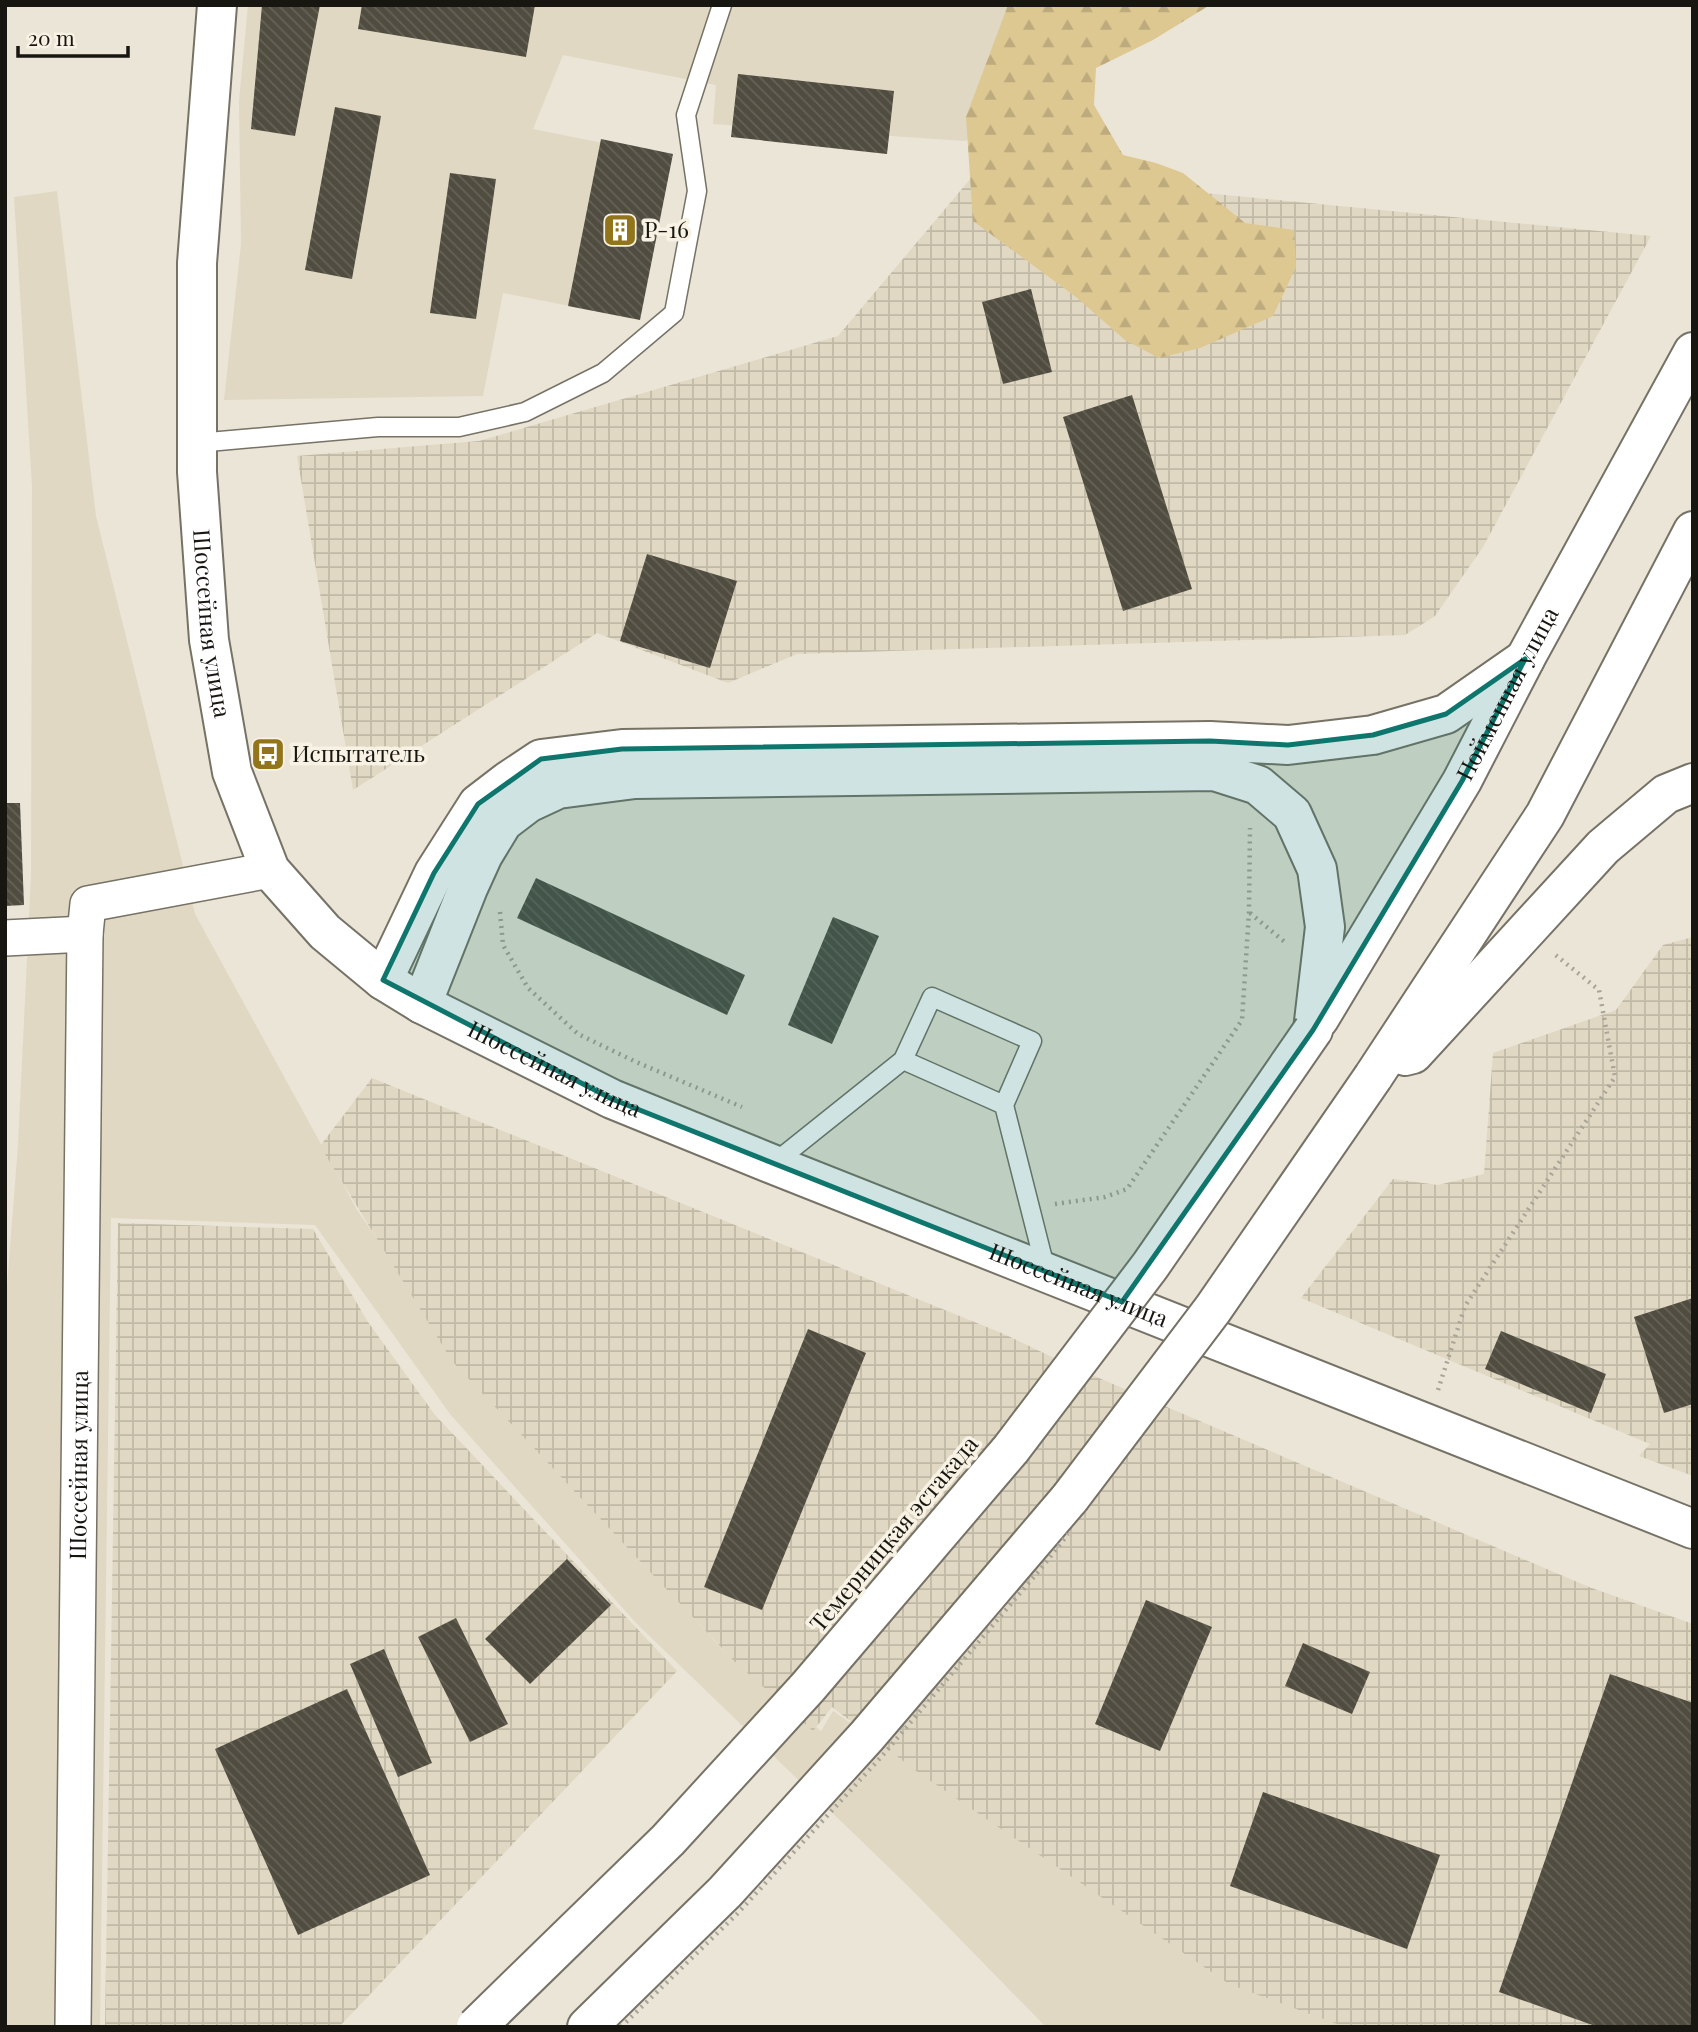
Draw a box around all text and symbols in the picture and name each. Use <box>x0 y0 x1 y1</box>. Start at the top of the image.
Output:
scale bar <box>18 14 128 58</box>
text: 20 m <box>28 23 75 51</box>
building icon: Р-16 <box>601 211 639 249</box>
place label: Р-16 <box>644 213 689 244</box>
street label: Шоссейная улица <box>187 528 239 720</box>
street label: Пойменная улица <box>1448 600 1565 785</box>
bus stop icon: Испытатель <box>249 735 287 773</box>
place label: Испытатель <box>292 737 425 768</box>
street label: Шоссейная улица <box>463 1012 647 1123</box>
street label: Шоссейная улица <box>985 1235 1173 1334</box>
street label: Шоссейная улица <box>61 1370 94 1560</box>
street label: Темерницкая эстакада <box>802 1428 984 1637</box>

